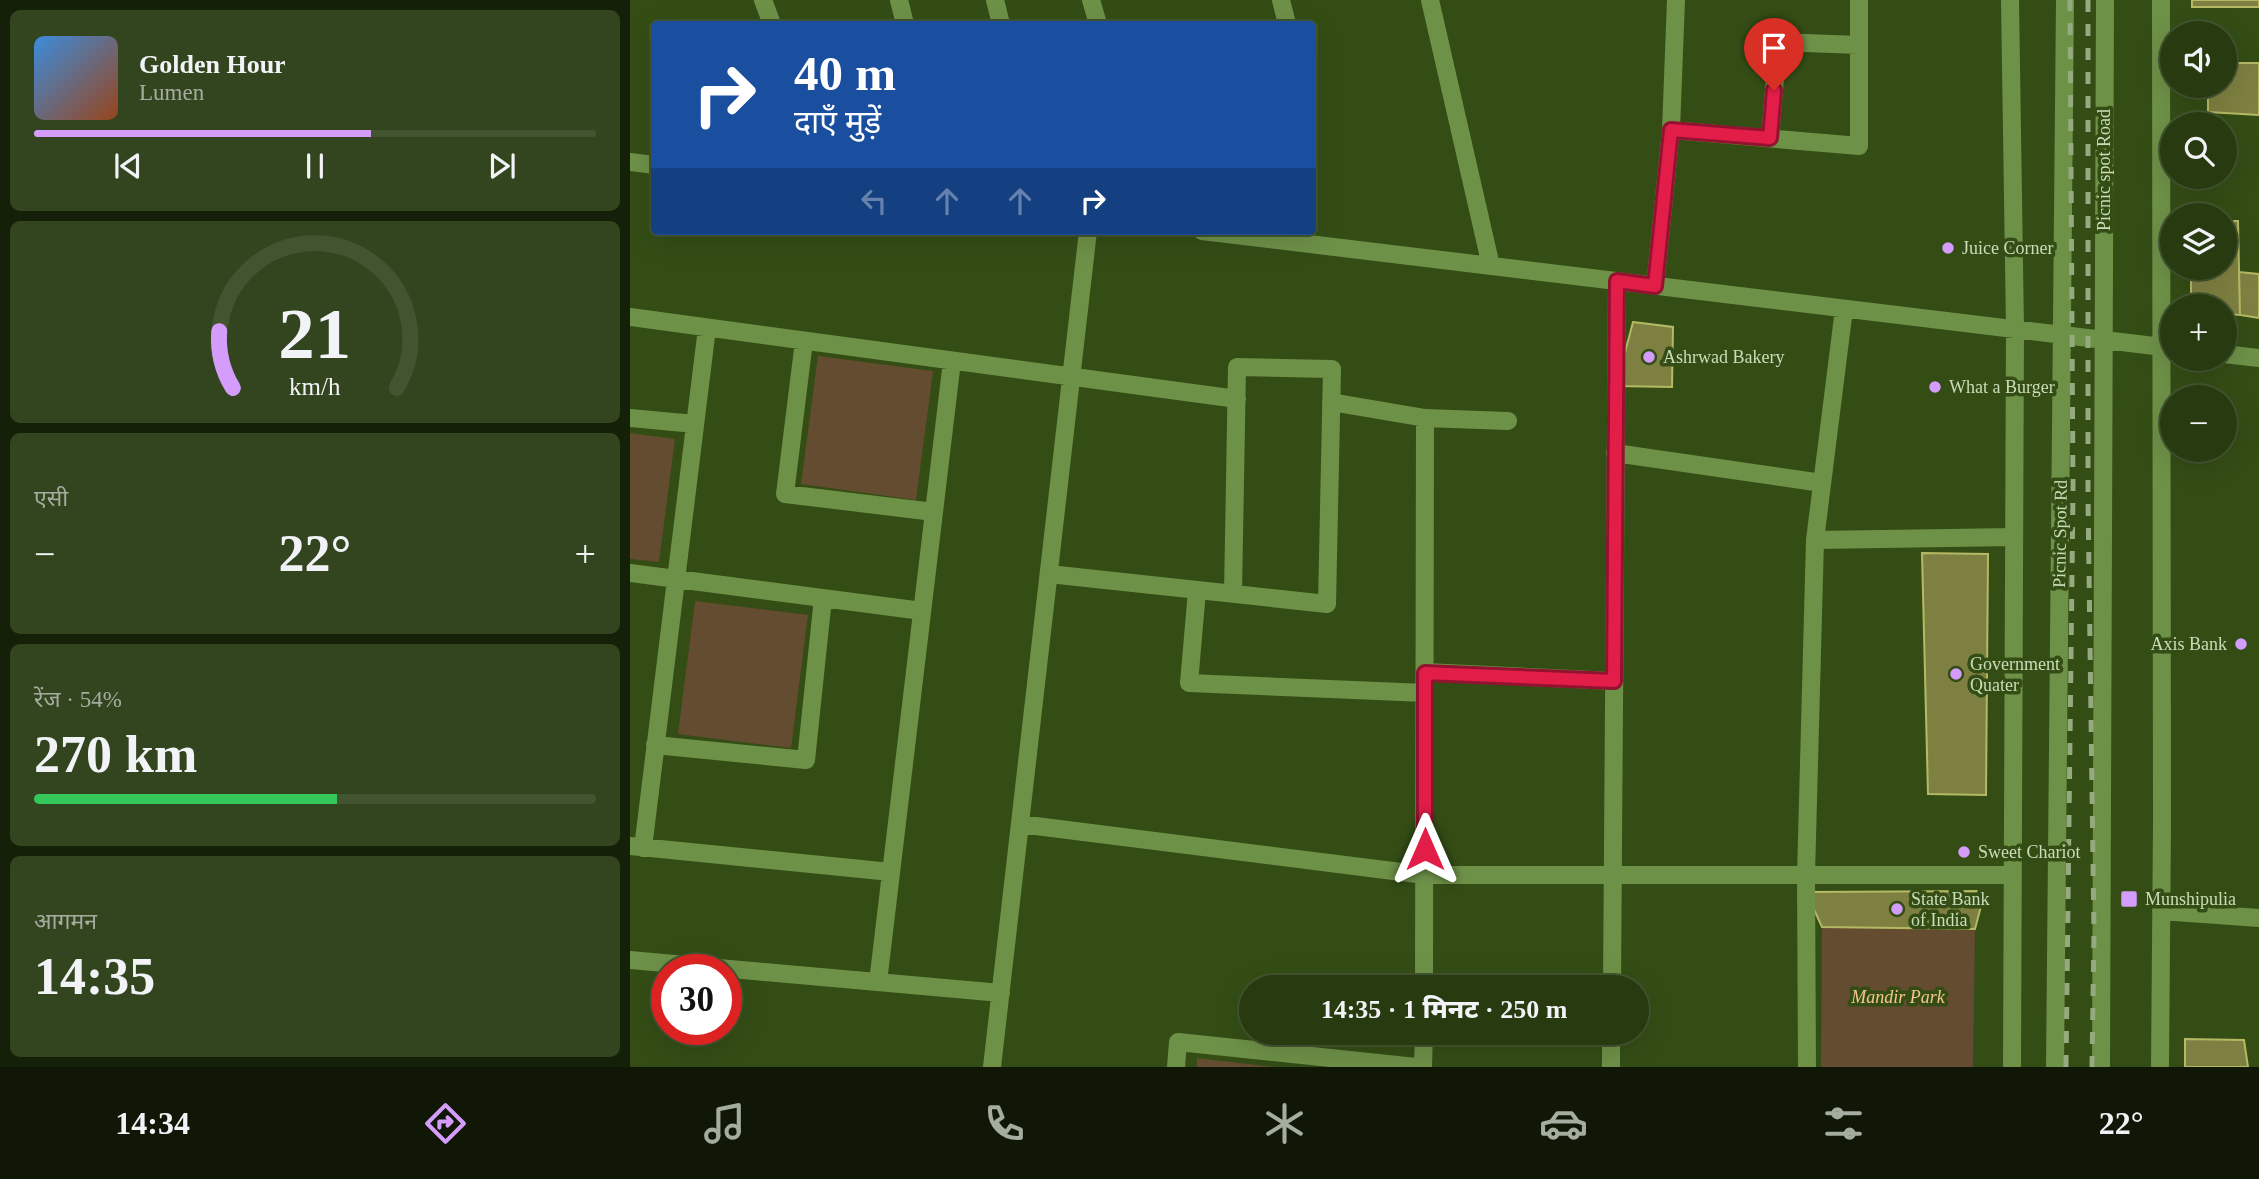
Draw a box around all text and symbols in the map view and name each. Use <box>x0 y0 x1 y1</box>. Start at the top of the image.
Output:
pin <box>1744 18 1804 90</box>
map controls <box>2160 21 2237 462</box>
button: sound <box>2160 21 2237 98</box>
icon: arrive <box>1755 29 1793 67</box>
text: 40 m <box>794 46 896 101</box>
icon: right <box>679 49 770 140</box>
text: Golden Hour <box>139 50 286 79</box>
text: Lumen <box>139 80 204 105</box>
text: दाएँ मुड़ें <box>794 104 881 140</box>
street label: Picnic spot Road <box>2094 109 2114 231</box>
button: search <box>2160 112 2237 189</box>
icon: previous <box>109 147 147 185</box>
icon: pause <box>296 147 334 185</box>
icon: next <box>483 147 521 185</box>
icon: left <box>855 182 893 220</box>
icon: ahead <box>928 182 966 220</box>
icon: ahead <box>1001 182 1039 220</box>
icon: right <box>1074 182 1112 220</box>
button: layers <box>2160 203 2237 280</box>
place label: Juice Corner <box>1962 238 2053 258</box>
marker: Juice Corner <box>1940 240 1956 256</box>
text: 21 <box>279 294 351 375</box>
button: + <box>2160 294 2237 371</box>
place label: Ashrwad Bakery <box>1663 347 1784 367</box>
marker: Ashrwad Bakery <box>1641 349 1657 365</box>
text: km/h <box>289 373 341 400</box>
place label: What a Burger <box>1949 377 2055 397</box>
marker: What a Burger <box>1927 379 1943 395</box>
button: − <box>2160 385 2237 462</box>
street label: Picnic Spot Rd <box>2049 480 2071 588</box>
text: एसी <box>34 486 68 511</box>
text: 22° <box>279 525 351 582</box>
text: − <box>34 533 55 575</box>
text: + <box>575 533 596 575</box>
place label: Axis Bank <box>2151 634 2227 654</box>
marker: Axis Bank <box>2233 636 2249 652</box>
place label: Government Quater <box>1970 654 2060 695</box>
marker: Government Quater <box>1948 666 1964 682</box>
text: रेंज · 54% <box>34 687 122 712</box>
text: 270 km <box>34 726 197 783</box>
position arrow <box>1388 812 1462 886</box>
place label: Sweet Chariot <box>1978 842 2080 862</box>
marker: Sweet Chariot <box>1956 844 1972 860</box>
place label: State Bank of India <box>1911 889 1990 930</box>
marker: Munshipulia <box>2119 889 2139 909</box>
place label: Munshipulia <box>2145 889 2236 909</box>
marker: State Bank of India <box>1889 901 1905 917</box>
text: आगमन <box>34 909 97 934</box>
text: 14:35 <box>34 948 155 1005</box>
speed limit sign: 30 <box>651 954 742 1045</box>
park label: Mandir Park <box>1850 987 1946 1007</box>
text: 14:35 · 1 मिनट · 250 m <box>1321 995 1567 1024</box>
icon: directions <box>421 1099 470 1148</box>
icon: music <box>700 1099 749 1148</box>
icon: phone <box>980 1099 1029 1148</box>
icon: climate <box>1260 1099 1309 1148</box>
icon: car <box>1539 1099 1588 1148</box>
icon: filters <box>1819 1099 1868 1148</box>
text: 14:34 <box>115 1105 190 1141</box>
text: 22° <box>2099 1105 2144 1141</box>

